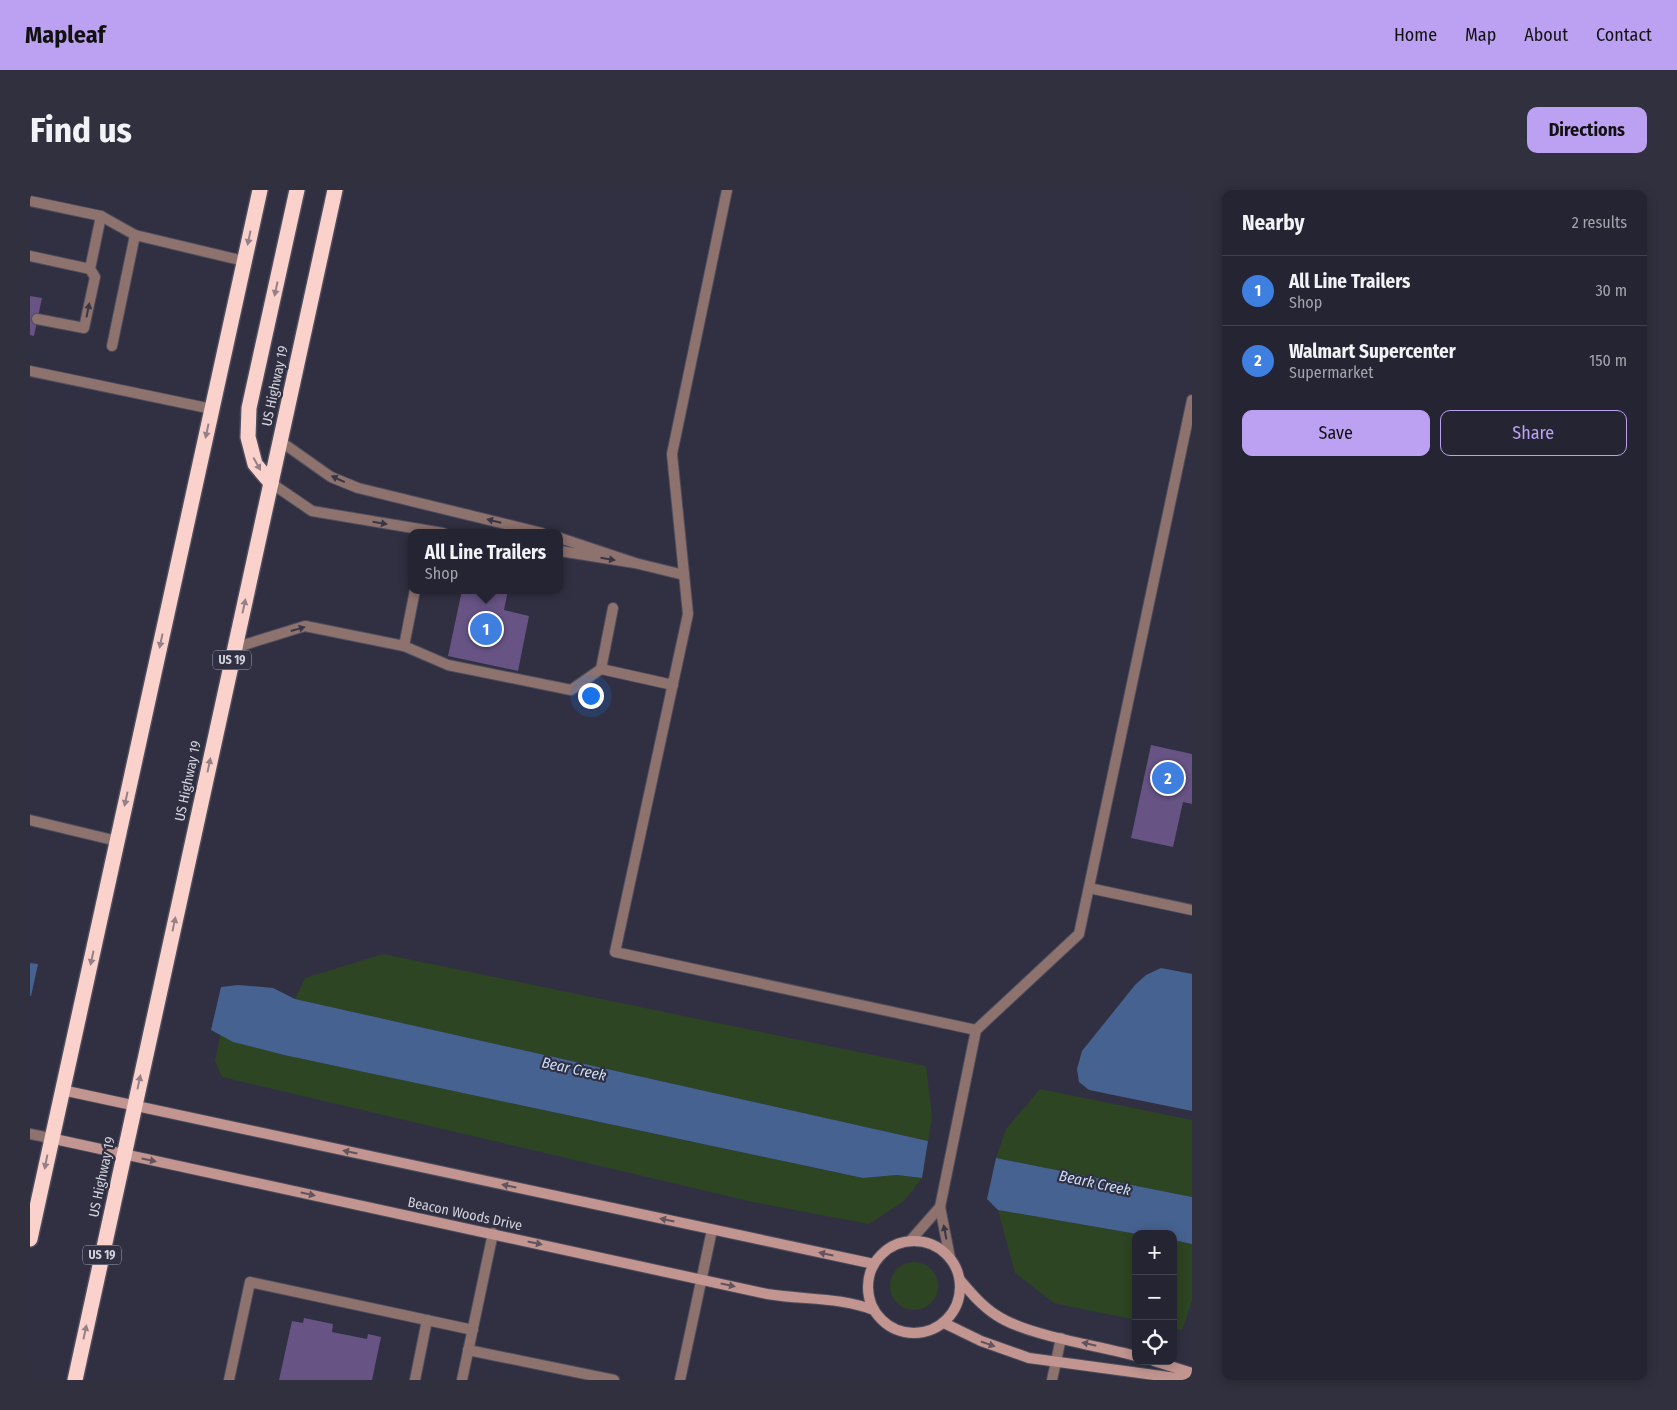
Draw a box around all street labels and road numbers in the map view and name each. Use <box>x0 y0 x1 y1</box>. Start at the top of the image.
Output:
street label: US Highway 19 <box>258 344 292 428</box>
road number: US 19 <box>213 650 251 670</box>
street label: US Highway 19 <box>171 739 205 823</box>
street label: US Highway 19 <box>85 1135 119 1219</box>
street label: Beacon Woods Drive <box>406 1194 524 1234</box>
road number: US 19 <box>83 1246 121 1264</box>

